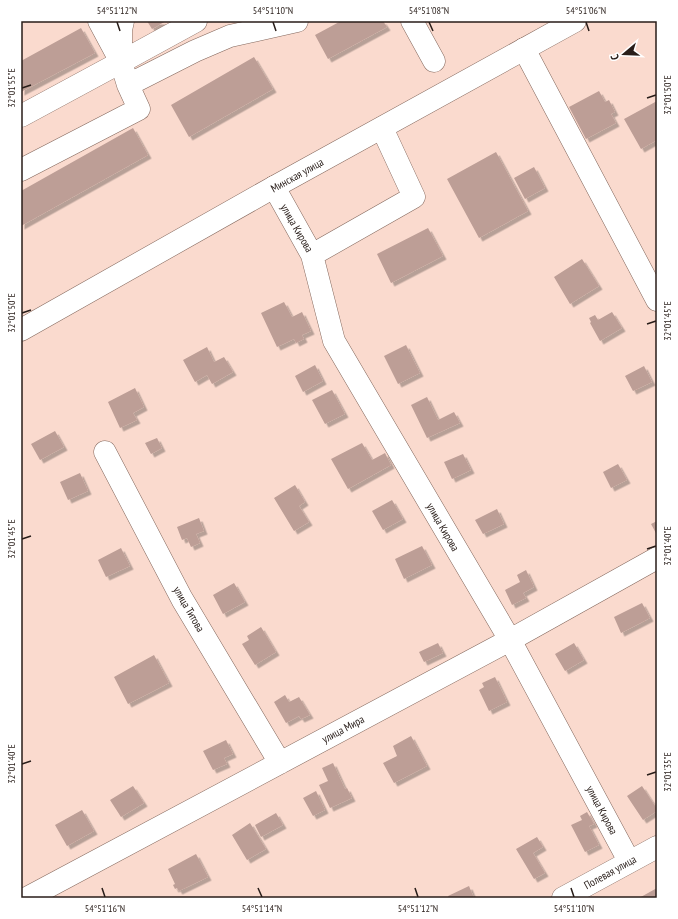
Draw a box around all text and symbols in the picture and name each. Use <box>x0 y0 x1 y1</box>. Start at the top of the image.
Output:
text: 54°51'12"N <box>97 4 137 17</box>
text: 54°51'10"N <box>253 4 293 17</box>
text: 54°51'08"N <box>409 4 449 17</box>
text: 54°51'06"N <box>566 4 606 17</box>
north arrow <box>604 34 644 74</box>
text: С <box>607 53 622 62</box>
text: 32°01'55"E <box>5 68 18 108</box>
text: 32°01'50"E <box>661 75 674 115</box>
street label: Минская улица <box>268 155 326 195</box>
street label: улица Кирова <box>278 201 316 255</box>
text: 32°01'50"E <box>5 293 18 333</box>
text: 32°01'45"E <box>661 301 674 341</box>
street label: улица Кирова <box>424 500 462 554</box>
text: 32°01'45"E <box>5 519 18 559</box>
text: 32°01'40"E <box>661 526 674 566</box>
street label: улица Титова <box>170 584 208 634</box>
street label: улица Мира <box>319 712 367 746</box>
text: 32°01'40"E <box>5 744 18 784</box>
text: 32°01'35"E <box>661 752 674 792</box>
street label: улица Кирова <box>583 783 621 837</box>
street label: Полевая улица <box>581 852 639 892</box>
text: 54°51'16"N <box>85 902 125 915</box>
text: 54°51'14"N <box>242 902 282 915</box>
text: 54°51'12"N <box>398 902 438 915</box>
text: 54°51'10"N <box>554 902 594 915</box>

